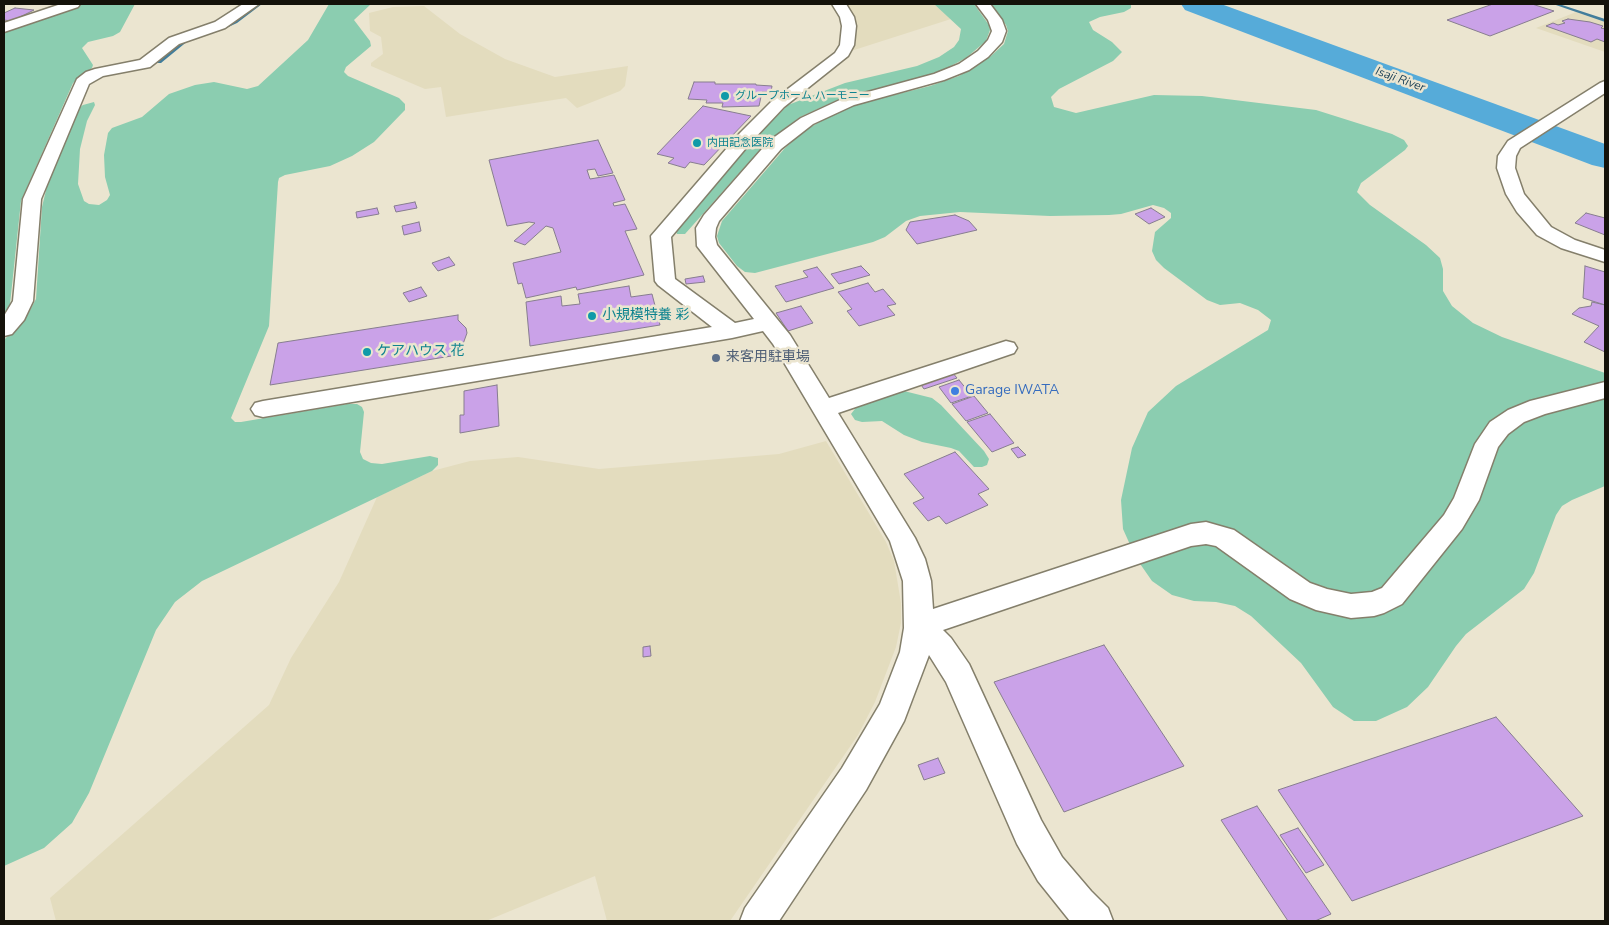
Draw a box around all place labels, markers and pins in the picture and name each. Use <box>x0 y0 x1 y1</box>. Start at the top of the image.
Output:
place label: グループホーム ハーモニー <box>735 89 870 103</box>
marker: グループホーム ハーモニー <box>719 90 731 102</box>
place label: 内田記念医院 <box>707 136 773 150</box>
marker: 内田記念医院 <box>691 137 703 149</box>
place label: 小規模特養 彩 <box>602 308 690 324</box>
marker: 小規模特養 彩 <box>586 310 598 322</box>
place label: ケアハウス 花 <box>377 344 465 360</box>
marker: ケアハウス 花 <box>361 346 373 358</box>
place label: 来客用駐車場 <box>726 350 810 366</box>
marker: 来客用駐車場 <box>710 352 722 364</box>
place label: Garage IWATA <box>965 383 1059 399</box>
marker: Garage IWATA <box>949 385 961 397</box>

